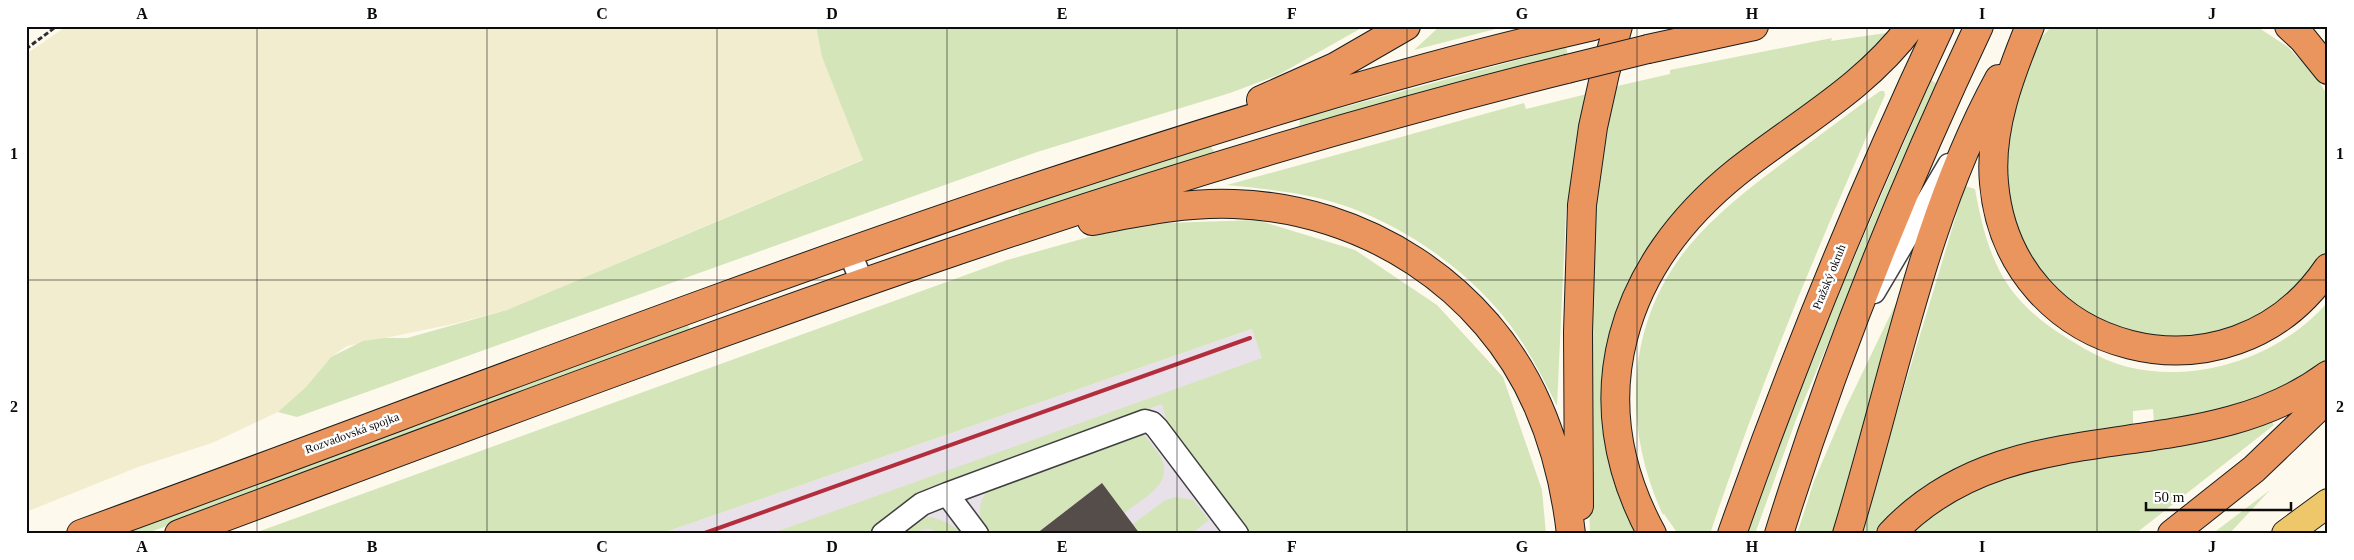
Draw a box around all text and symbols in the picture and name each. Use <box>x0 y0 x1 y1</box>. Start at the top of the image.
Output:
text: A <box>136 5 148 22</box>
text: B <box>367 5 378 22</box>
text: C <box>596 5 608 22</box>
text: D <box>826 5 838 22</box>
text: E <box>1057 5 1067 22</box>
text: F <box>1287 5 1297 22</box>
text: G <box>1516 5 1529 22</box>
text: H <box>1746 5 1759 22</box>
text: I <box>1979 5 1985 22</box>
text: J <box>2208 5 2216 22</box>
text: 1 <box>10 145 18 162</box>
text: 1 <box>2336 145 2344 162</box>
street label: Pražský okruh <box>1810 242 1848 312</box>
text: 2 <box>10 398 18 415</box>
text: 2 <box>2336 398 2344 415</box>
street label: Rozvadovská spojka <box>303 409 402 457</box>
scale bar <box>2146 480 2292 512</box>
text: 50 m <box>2154 489 2185 505</box>
text: A <box>136 538 148 555</box>
text: B <box>367 538 378 555</box>
text: C <box>596 538 608 555</box>
text: D <box>826 538 838 555</box>
text: E <box>1057 538 1067 555</box>
text: F <box>1287 538 1297 555</box>
text: G <box>1516 538 1529 555</box>
text: H <box>1746 538 1759 555</box>
text: I <box>1979 538 1985 555</box>
text: J <box>2208 538 2216 555</box>

